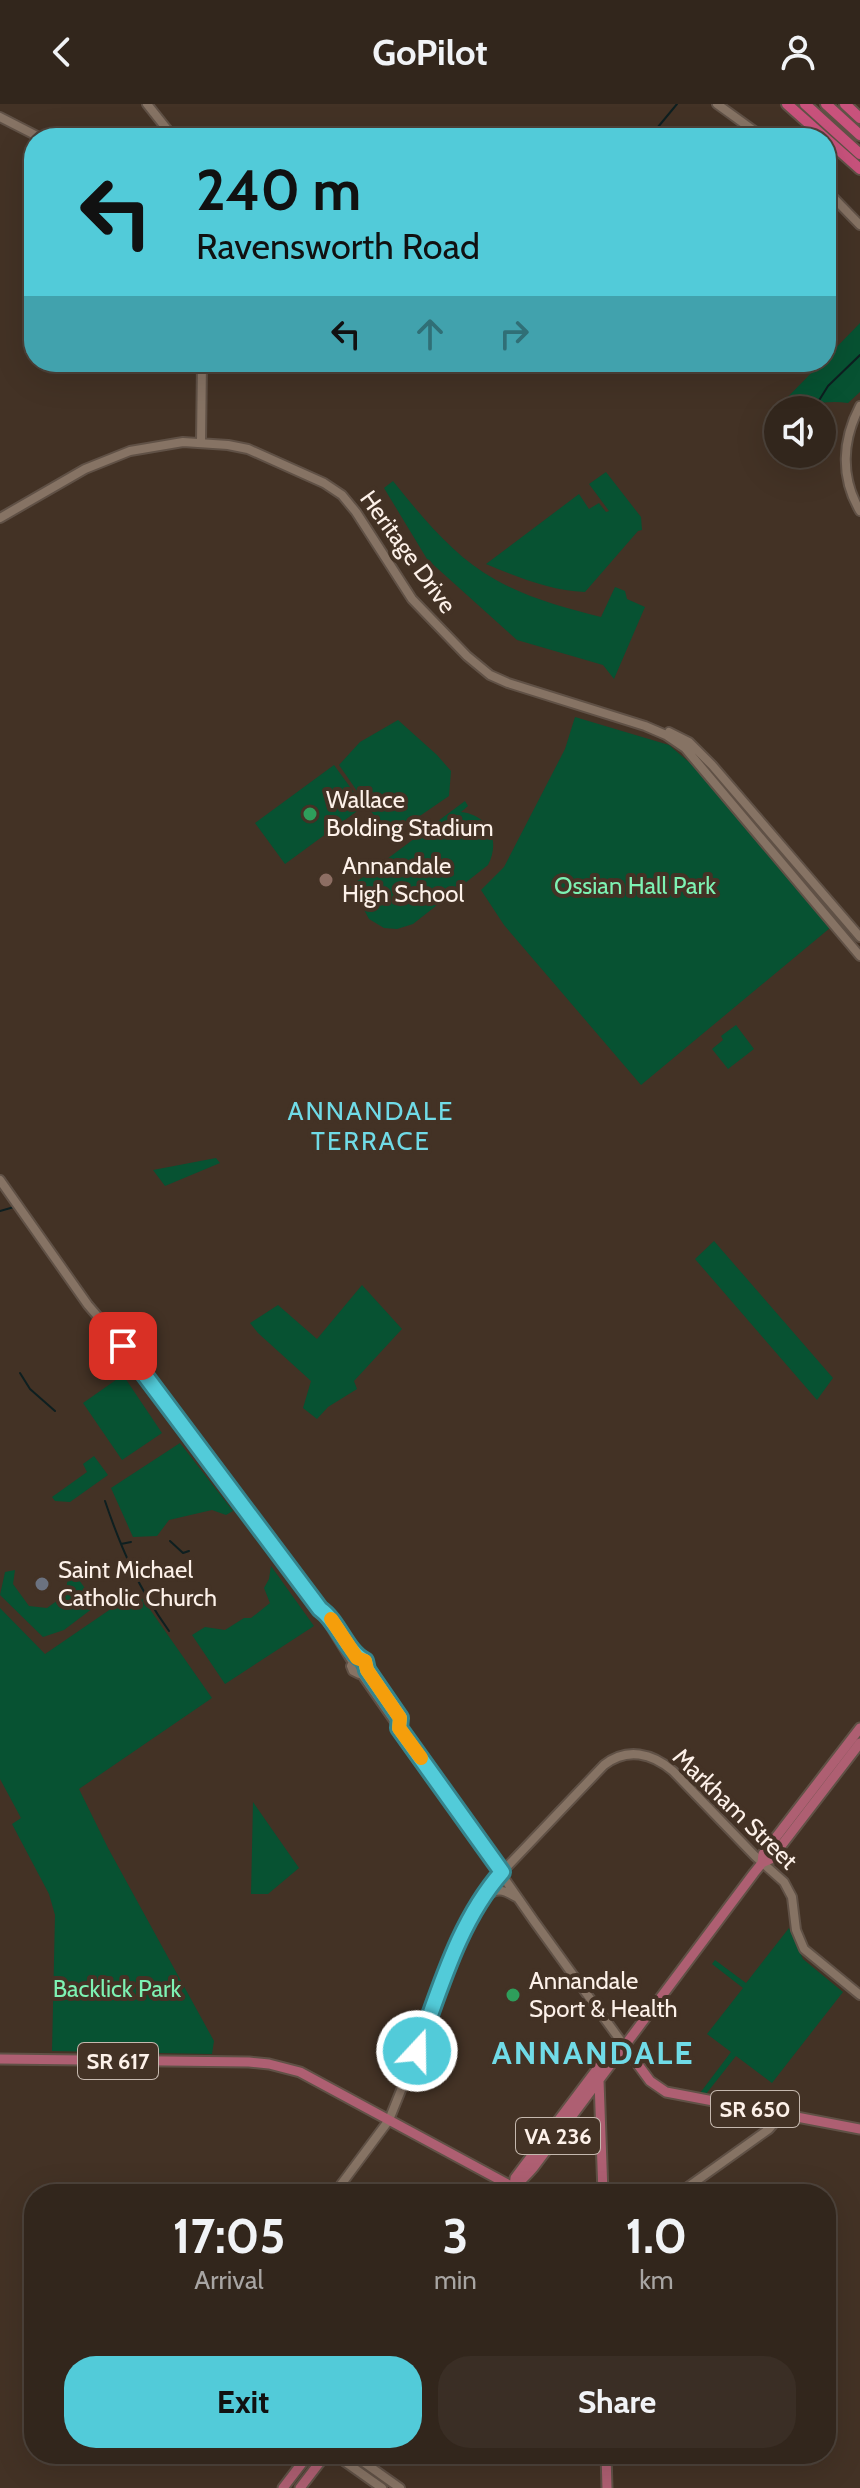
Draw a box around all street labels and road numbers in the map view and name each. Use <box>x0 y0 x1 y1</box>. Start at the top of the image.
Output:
street label: Heritage Drive <box>354 485 463 619</box>
street label: Markham Street <box>667 1742 804 1875</box>
road number: SR 617 <box>78 2043 158 2079</box>
road number: SR 650 <box>711 2091 799 2127</box>
road number: VA 236 <box>516 2118 600 2154</box>

